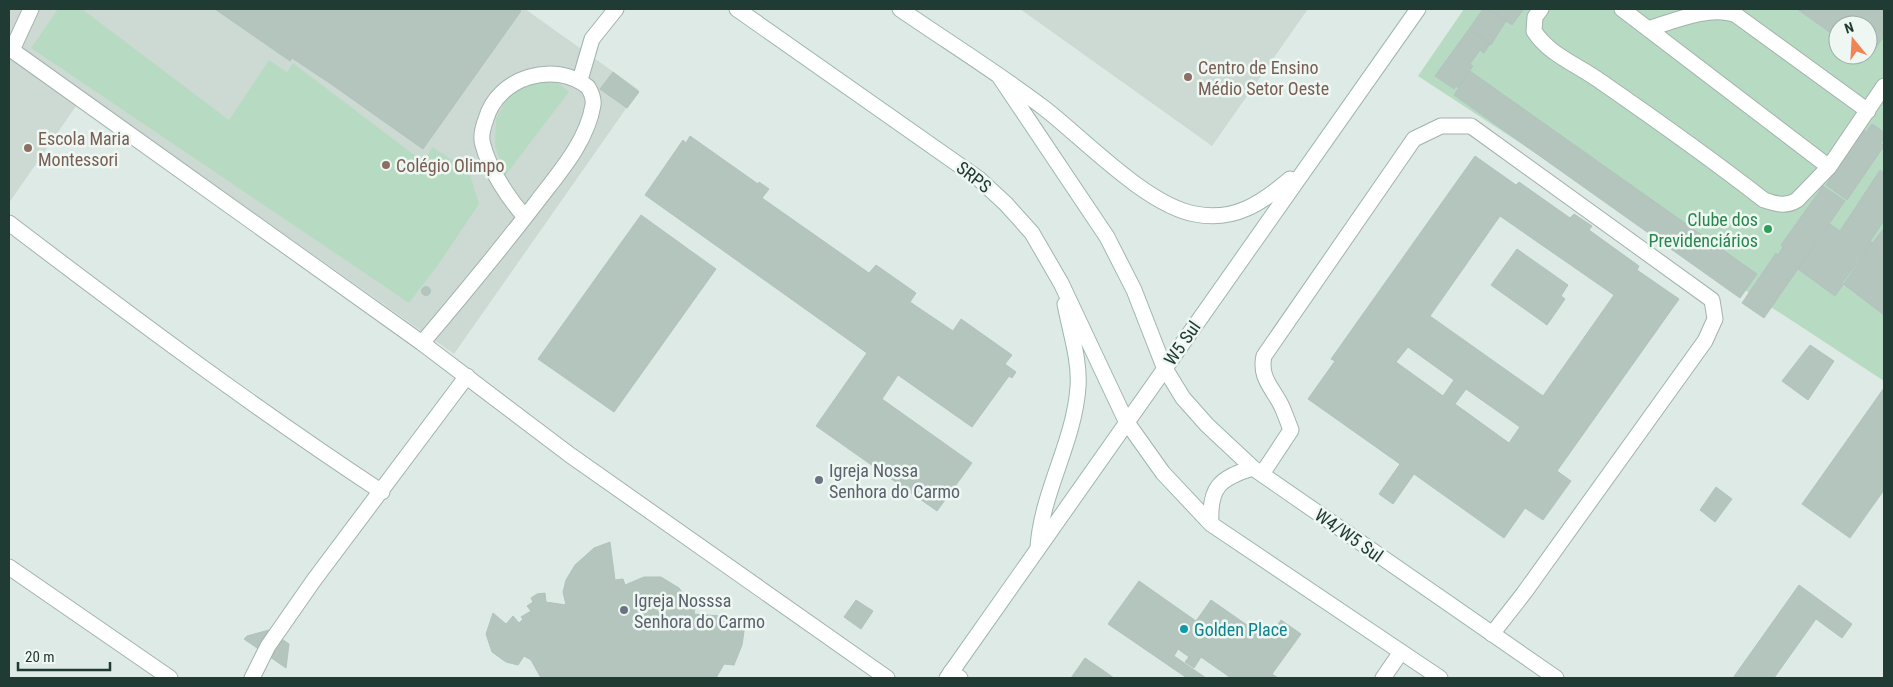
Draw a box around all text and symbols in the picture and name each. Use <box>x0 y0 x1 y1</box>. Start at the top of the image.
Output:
north arrow <box>1828 15 1878 65</box>
text: N <box>1842 19 1856 37</box>
place label: Centro de Ensino Médio Setor Oeste <box>1198 57 1329 99</box>
marker: Centro de Ensino Médio Setor Oeste <box>1182 71 1194 83</box>
place label: Escola Maria Montessori <box>38 128 130 170</box>
marker: Escola Maria Montessori <box>22 142 34 154</box>
place label: Colégio Olimpo <box>396 155 505 176</box>
street label: SRPS <box>952 157 996 197</box>
marker: Colégio Olimpo <box>380 159 392 171</box>
place label: Clube dos Previdenciários <box>1649 209 1758 251</box>
marker: Clube dos Previdenciários <box>1762 223 1774 235</box>
street label: W5 Sul <box>1159 317 1205 369</box>
place label: Igreja Nossa Senhora do Carmo <box>829 460 960 502</box>
marker: Igreja Nossa Senhora do Carmo <box>813 474 825 486</box>
street label: W4/W5 Sul <box>1311 504 1387 566</box>
place label: Igreja Nosssa Senhora do Carmo <box>634 590 765 632</box>
marker: Igreja Nosssa Senhora do Carmo <box>618 604 630 616</box>
place label: Golden Place <box>1194 619 1288 640</box>
marker: Golden Place <box>1178 623 1190 635</box>
scale bar <box>18 640 110 672</box>
text: 20 m <box>25 648 55 666</box>

